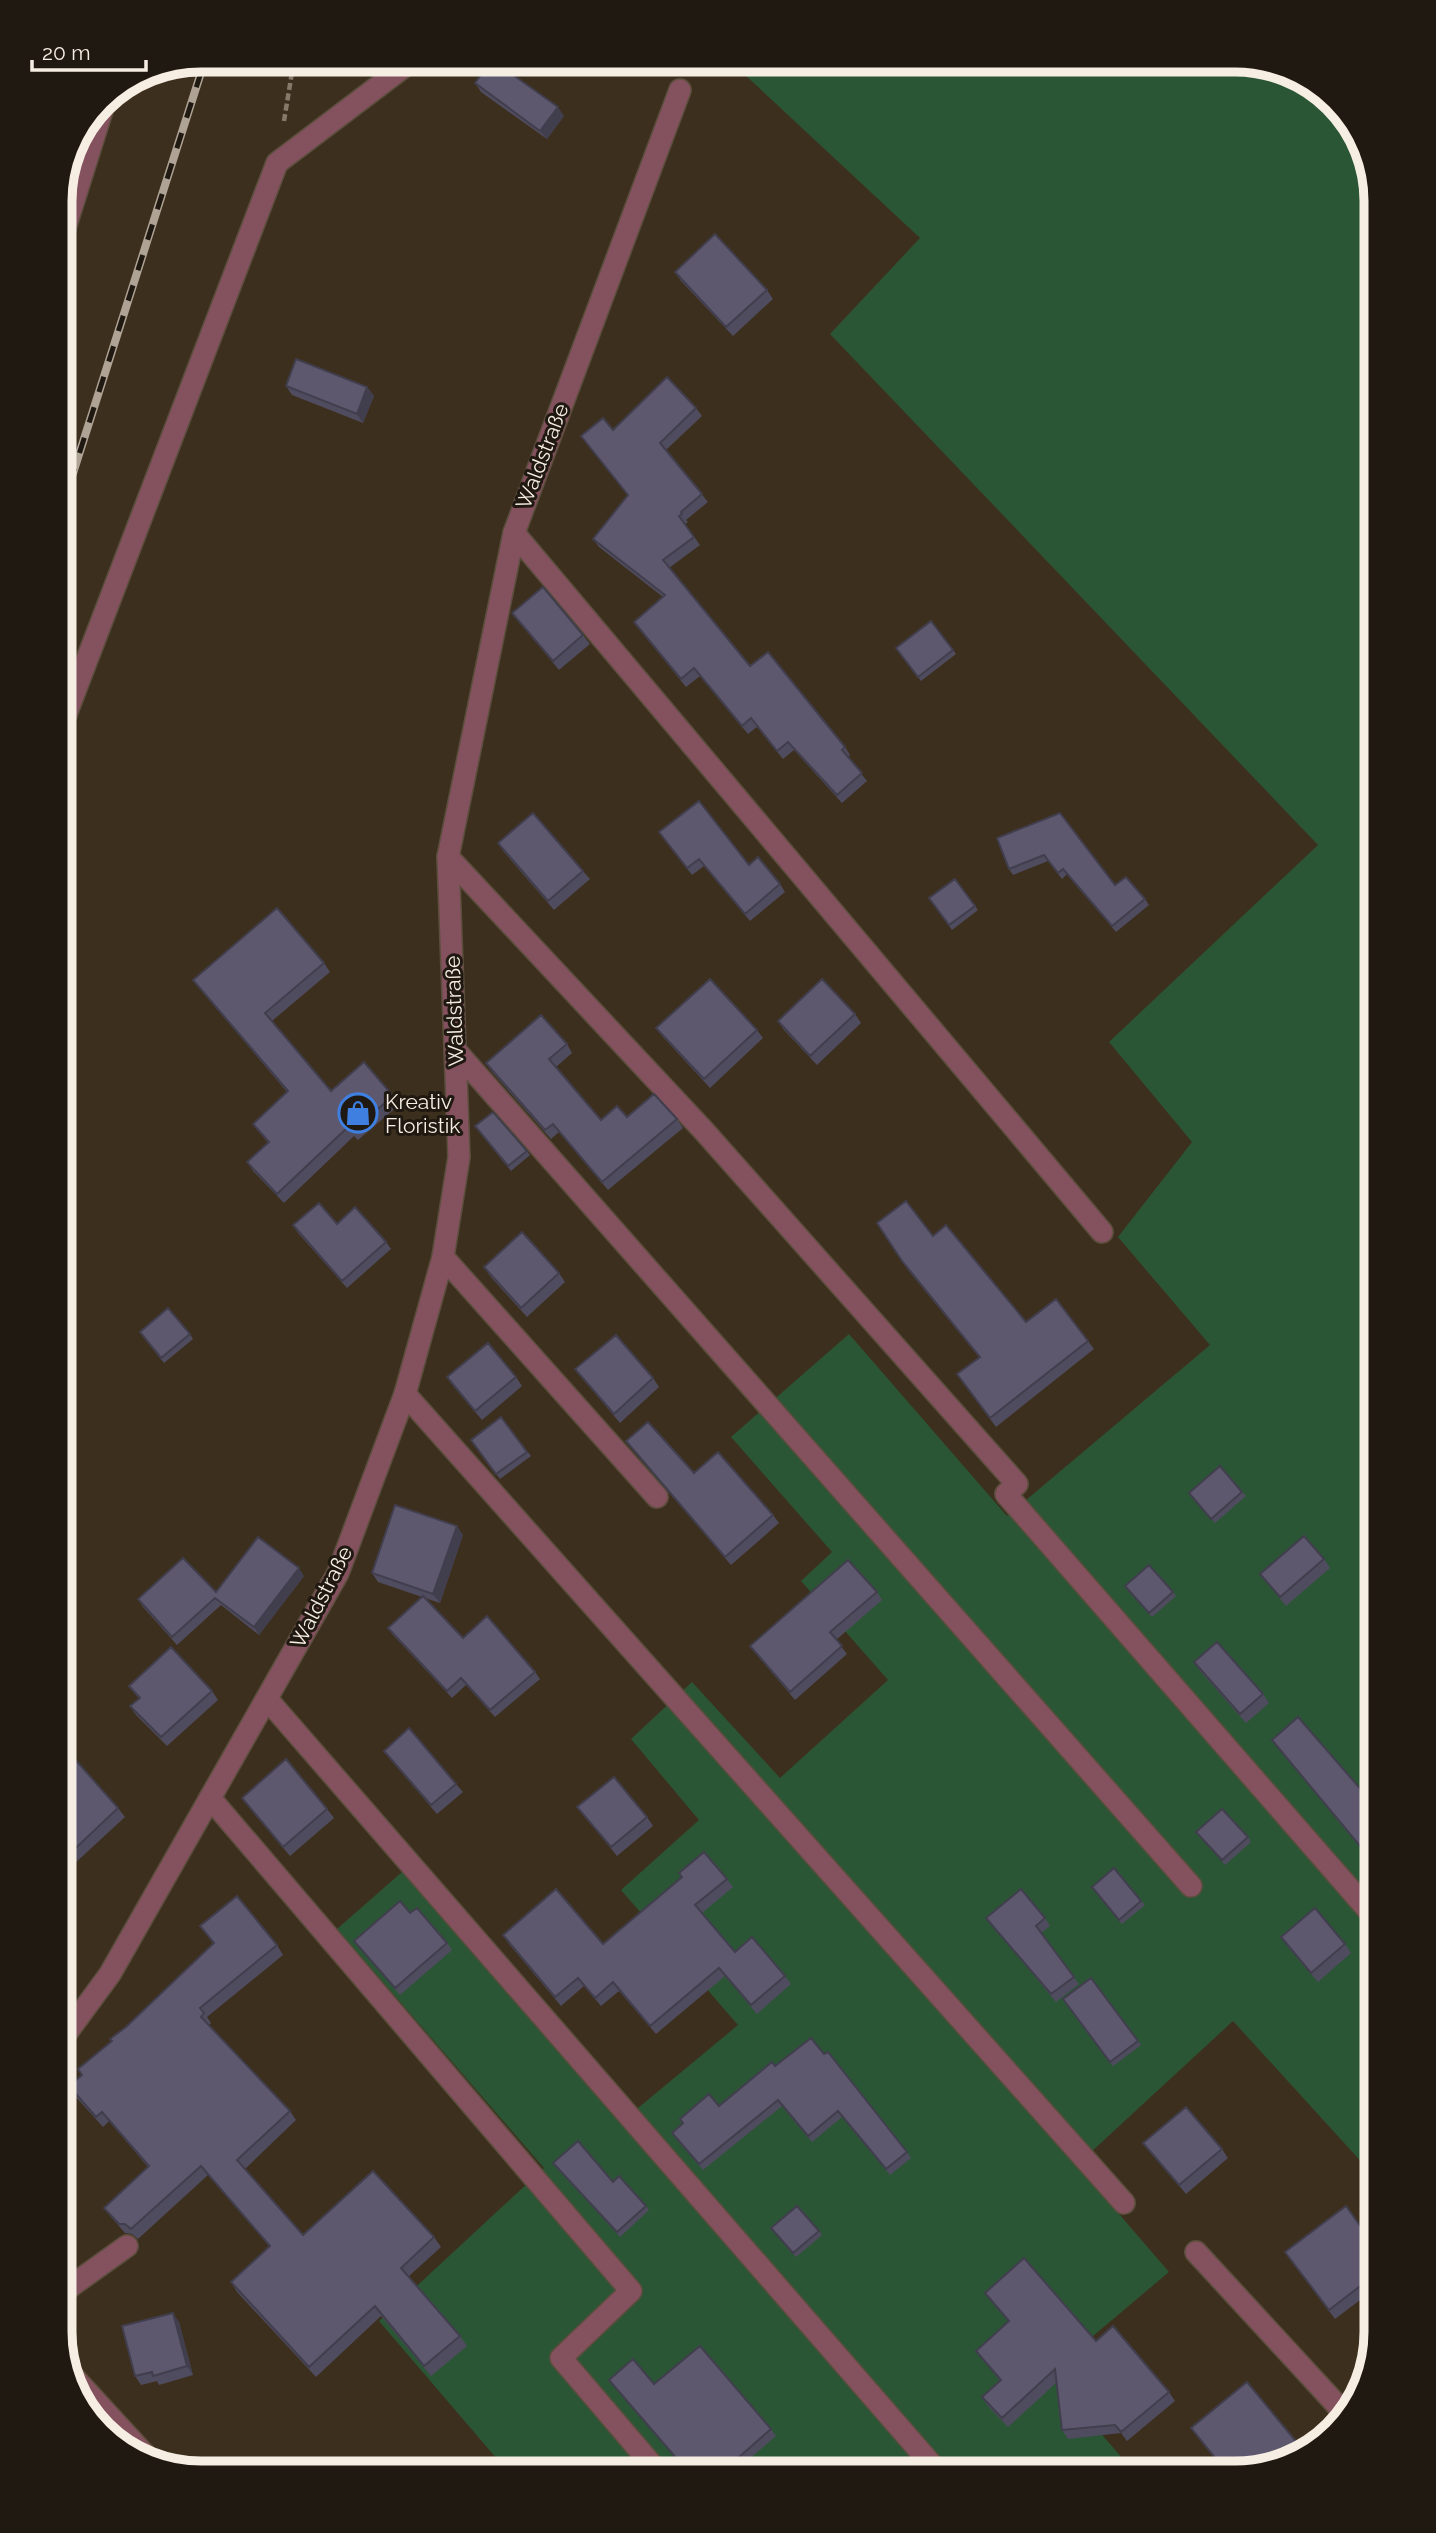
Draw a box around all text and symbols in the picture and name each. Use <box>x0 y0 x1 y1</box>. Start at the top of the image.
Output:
scale bar <box>32 28 145 72</box>
text: 20 m <box>42 40 90 65</box>
street label: Waldstraße <box>510 400 574 512</box>
street label: Waldstraße <box>440 955 468 1067</box>
place label: Kreativ Floristik <box>385 1089 460 1138</box>
shop icon: Kreativ Floristik <box>337 1092 379 1134</box>
street label: Waldstraße <box>285 1542 357 1652</box>

